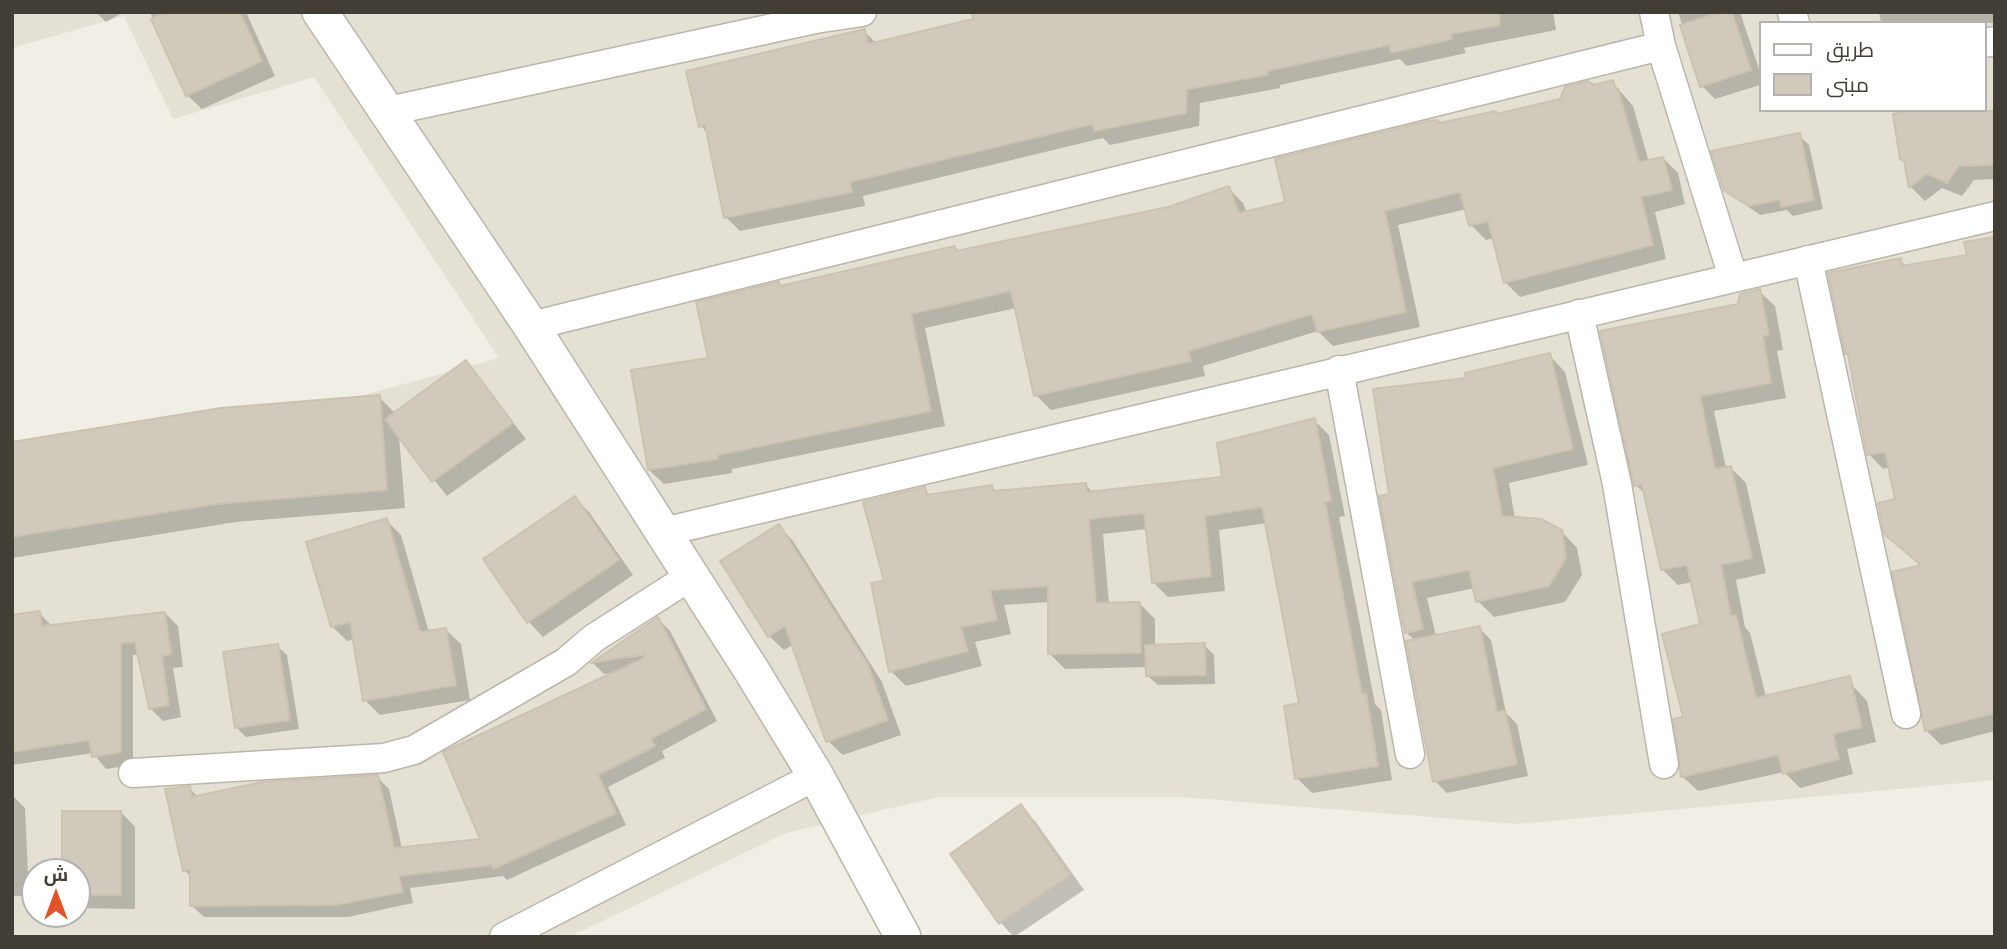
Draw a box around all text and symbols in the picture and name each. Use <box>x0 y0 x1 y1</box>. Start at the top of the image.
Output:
legend <box>1758 21 1986 112</box>
text: طريق <box>1826 36 1874 61</box>
text: مبنى <box>1826 71 1869 96</box>
north arrow <box>21 858 91 928</box>
text: ش <box>44 862 68 885</box>

